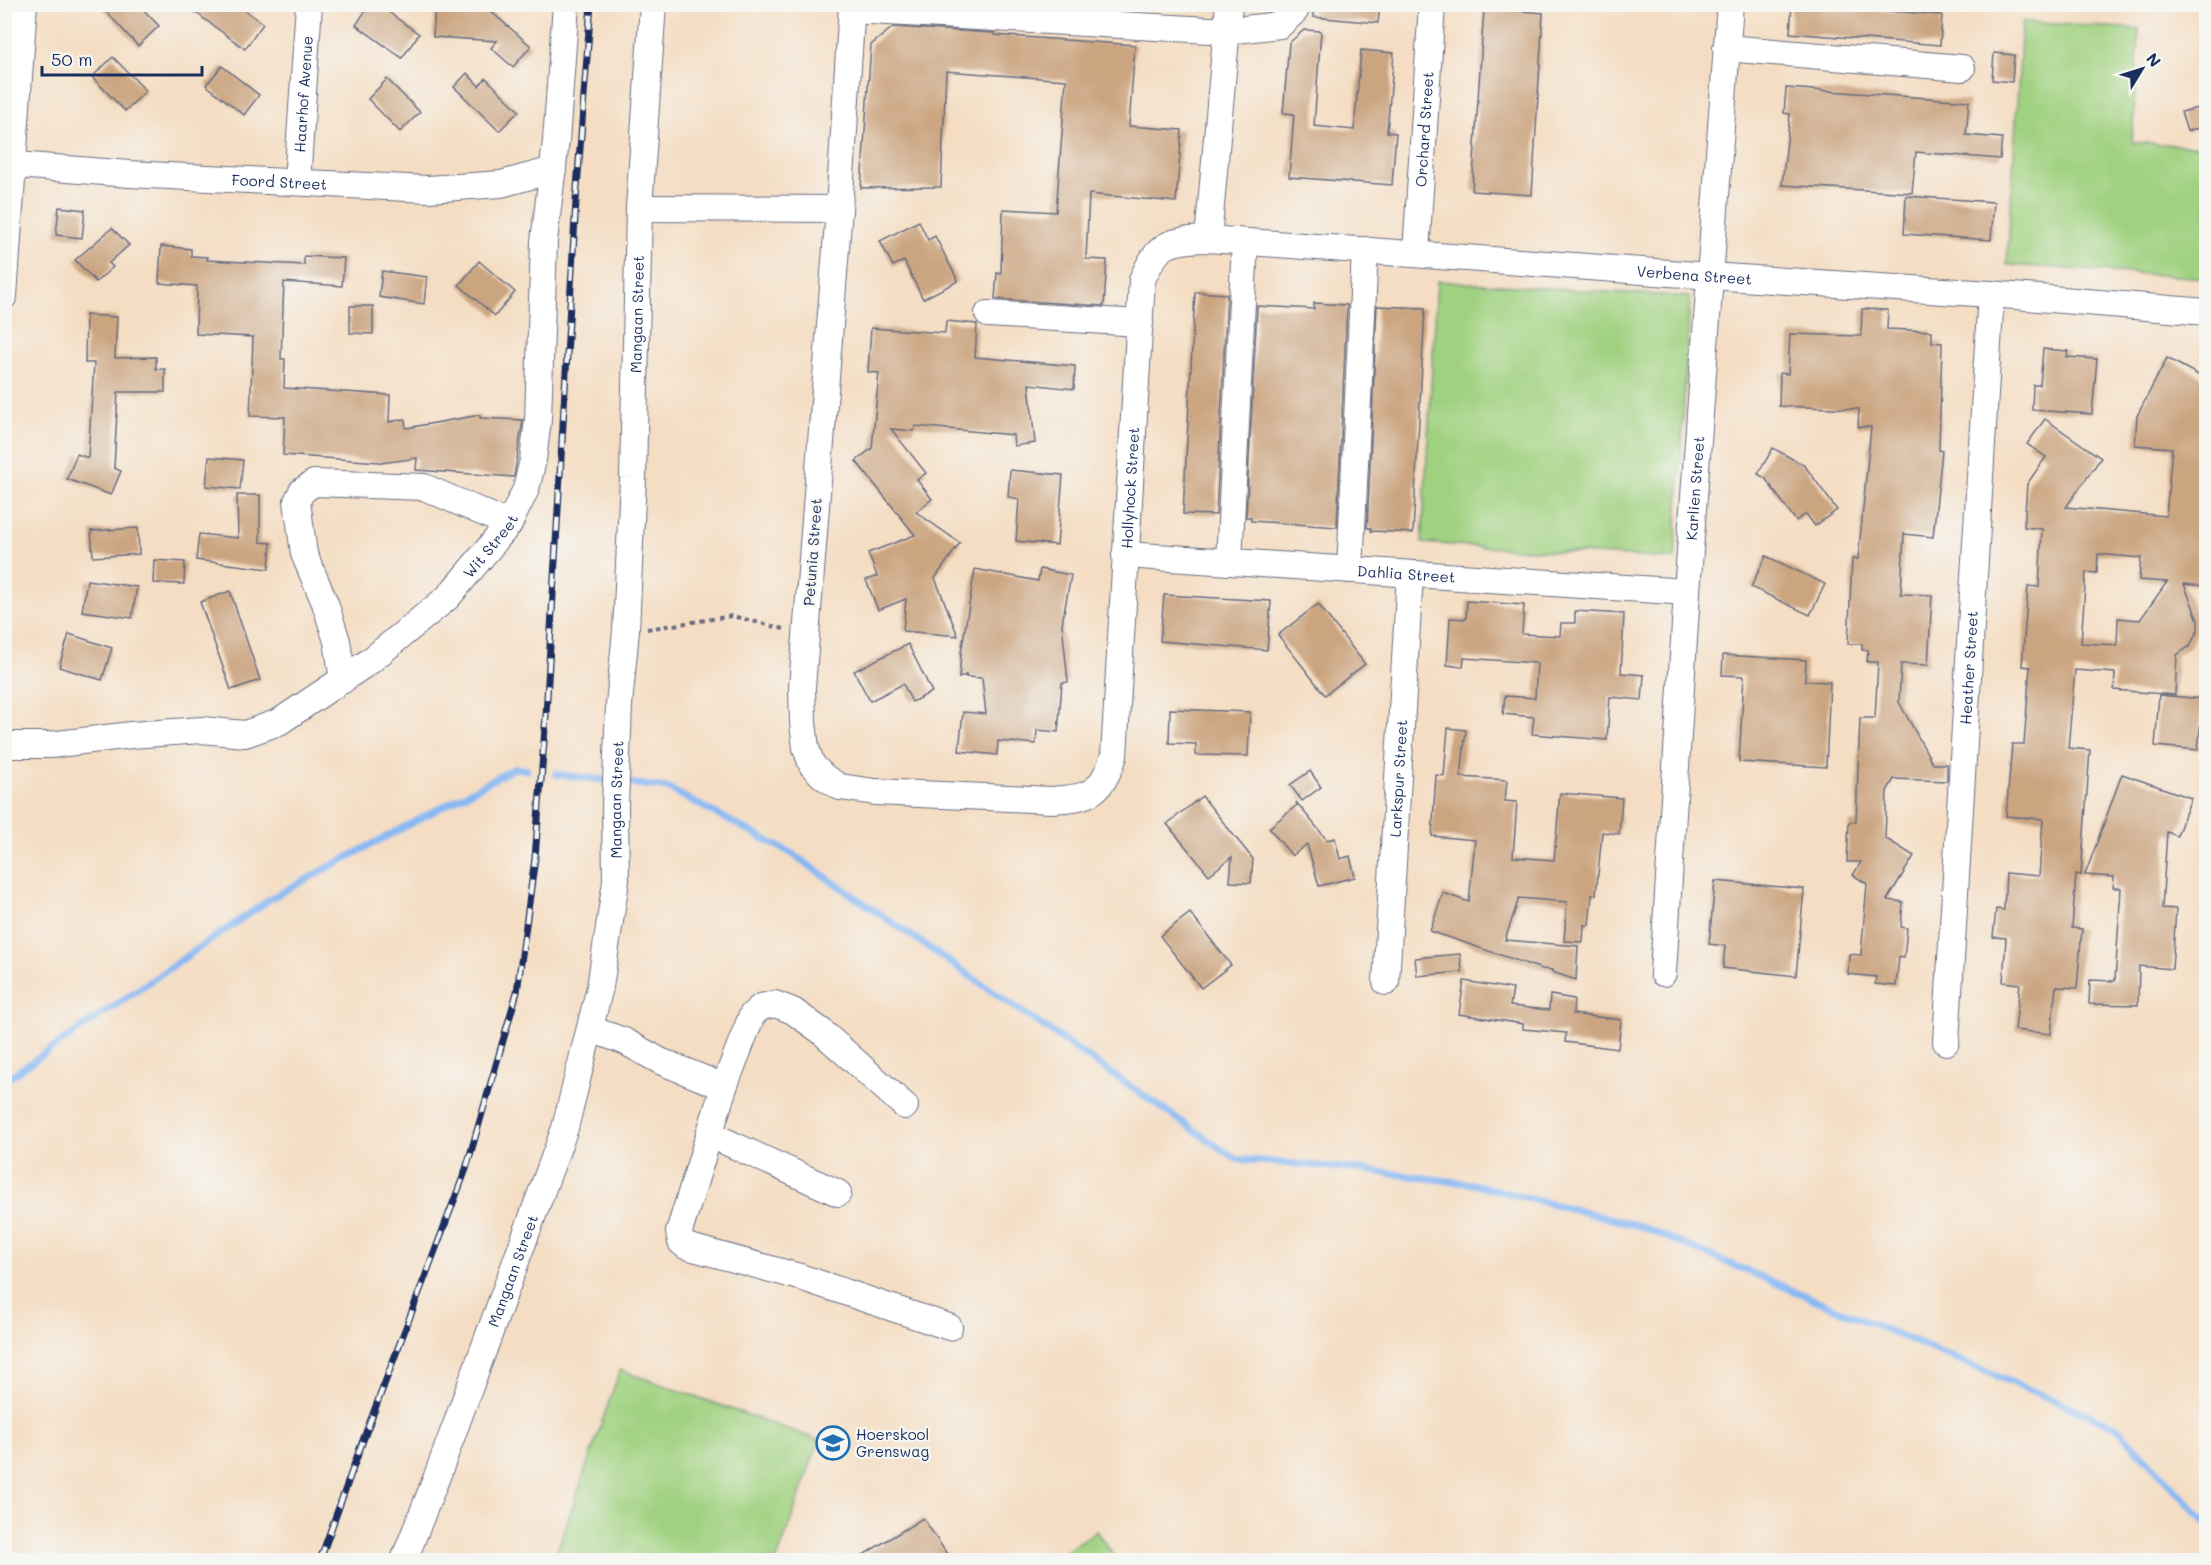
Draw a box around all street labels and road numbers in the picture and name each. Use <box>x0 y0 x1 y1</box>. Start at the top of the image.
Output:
street label: Haarhof Avenue <box>289 35 317 153</box>
street label: Orchard Street <box>1410 71 1438 188</box>
street label: Foord Street <box>231 169 328 194</box>
street label: Mangaan Street <box>625 255 648 373</box>
street label: Verbena Street <box>1636 261 1753 289</box>
street label: Hollyhock Street <box>1116 426 1143 549</box>
street label: Karlien Street <box>1681 435 1708 541</box>
street label: Petunia Street <box>798 497 826 607</box>
street label: Wit Street <box>458 511 522 582</box>
street label: Dahlia Street <box>1357 560 1456 587</box>
street label: Heather Street <box>1955 610 1982 725</box>
street label: Larkspur Street <box>1385 719 1411 838</box>
street label: Mangaan Street <box>605 740 628 859</box>
street label: Mangaan Street <box>483 1212 542 1330</box>

